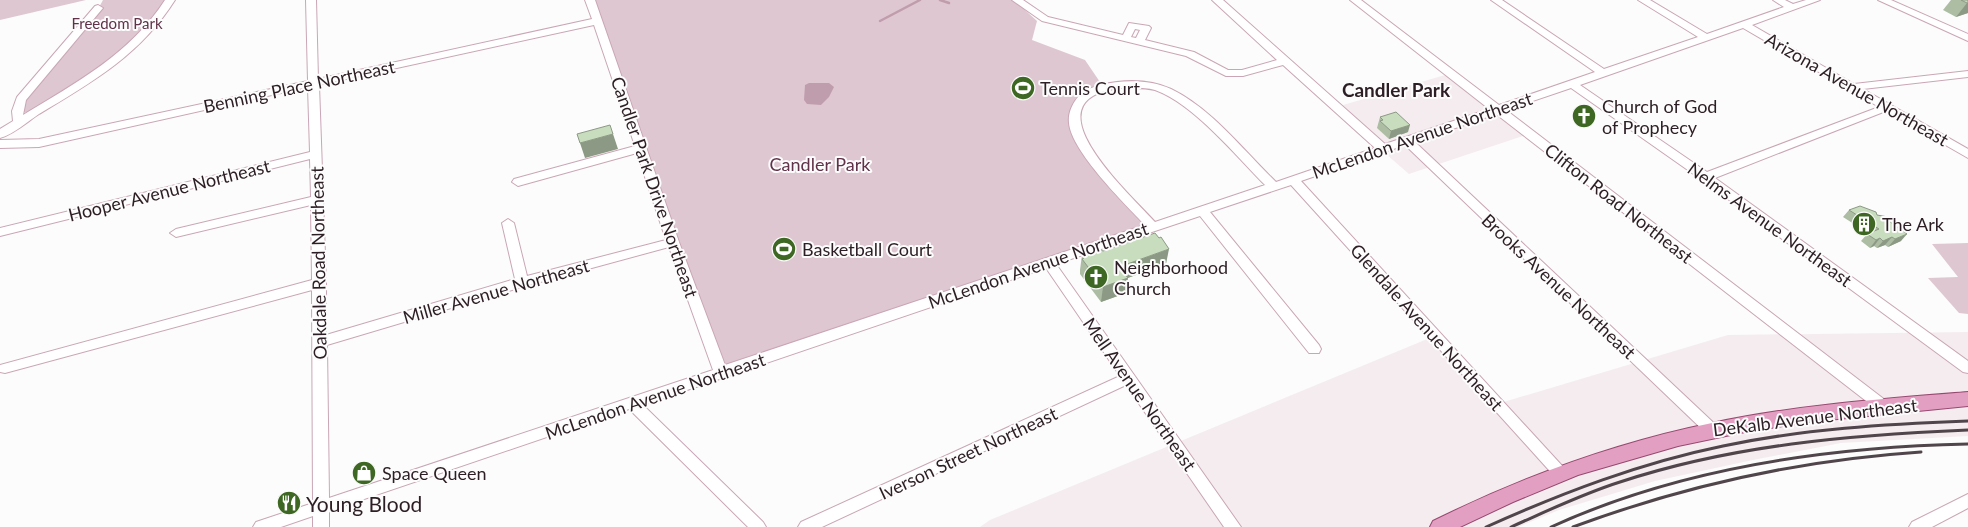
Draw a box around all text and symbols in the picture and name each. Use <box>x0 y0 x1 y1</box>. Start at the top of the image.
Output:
park label: Freedom Park <box>71 14 163 32</box>
street label: Arizona Avenue Northeast <box>1762 28 1953 151</box>
street label: Benning Place Northeast <box>201 55 397 117</box>
street label: Candler Park Drive Northeast <box>607 74 703 301</box>
sports icon: Tennis Court <box>1010 75 1036 101</box>
place label: Tennis Court <box>1040 77 1140 99</box>
district label: Candler Park <box>1342 78 1451 101</box>
street label: McLendon Avenue Northeast <box>1309 87 1535 183</box>
place label: Church of God of Prophecy <box>1602 95 1717 138</box>
church icon: Church of God of Prophecy <box>1571 103 1597 129</box>
street label: Clifton Road Northeast <box>1541 138 1698 268</box>
park label: Candler Park <box>770 153 871 175</box>
street label: Hooper Avenue Northeast <box>66 154 273 226</box>
street label: Nelms Avenue Northeast <box>1684 157 1857 291</box>
street label: Oakdale Road Northeast <box>305 166 331 360</box>
street label: Brooks Avenue Northeast <box>1477 209 1641 364</box>
building icon: The Ark <box>1851 211 1877 237</box>
place label: The Ark <box>1882 213 1945 235</box>
street label: McLendon Avenue Northeast <box>925 217 1151 313</box>
sports icon: Basketball Court <box>771 236 797 262</box>
place label: Basketball Court <box>802 238 933 260</box>
street label: Glendale Avenue Northeast <box>1346 239 1508 415</box>
street label: Miller Avenue Northeast <box>400 254 592 328</box>
place label: Neighborhood Church <box>1114 256 1228 299</box>
church icon: Neighborhood Church <box>1083 264 1109 290</box>
street label: Mell Avenue Northeast <box>1079 313 1202 475</box>
street label: McLendon Avenue Northeast <box>542 348 768 444</box>
street label: DeKalb Avenue Northeast <box>1712 393 1919 440</box>
street label: Iverson Street Northeast <box>875 402 1061 504</box>
shop icon: Space Queen <box>351 460 377 486</box>
place label: Space Queen <box>382 462 487 484</box>
restaurant icon: Young Blood <box>276 490 302 516</box>
place label: Young Blood <box>306 491 422 516</box>

